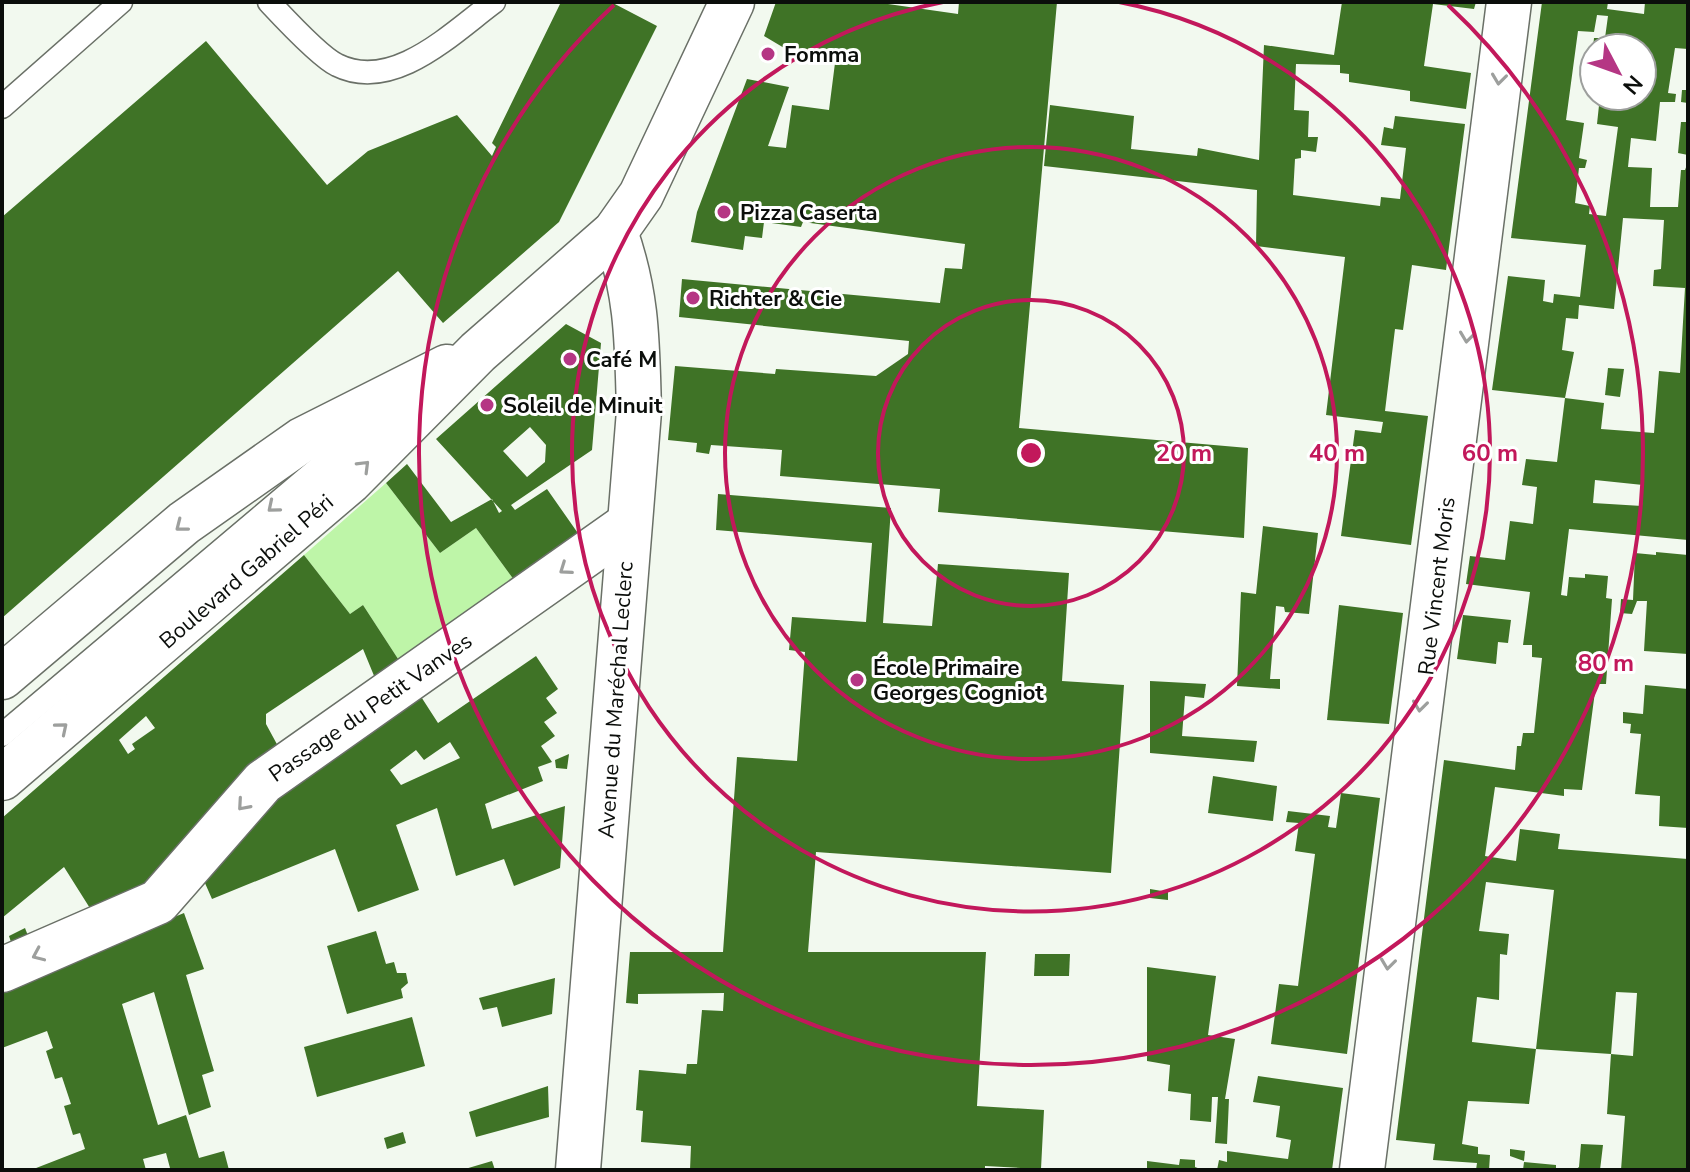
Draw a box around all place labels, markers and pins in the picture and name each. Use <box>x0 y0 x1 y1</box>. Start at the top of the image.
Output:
place label: Fomma <box>784 40 859 70</box>
marker: Fomma <box>759 45 777 63</box>
place label: Pizza Caserta <box>740 198 878 228</box>
marker: Pizza Caserta <box>715 203 733 221</box>
place label: Richter & Cie <box>709 284 842 314</box>
marker: Richter & Cie <box>684 289 702 307</box>
place label: Café M <box>586 345 657 375</box>
marker: Café M <box>561 350 579 368</box>
place label: Soleil de Minuit <box>503 391 663 421</box>
marker: Soleil de Minuit <box>478 396 496 414</box>
centre of rings <box>1017 439 1045 467</box>
place label: École Primaire Georges Cogniot <box>873 653 1044 708</box>
marker: École Primaire Georges Cogniot <box>848 671 866 689</box>

